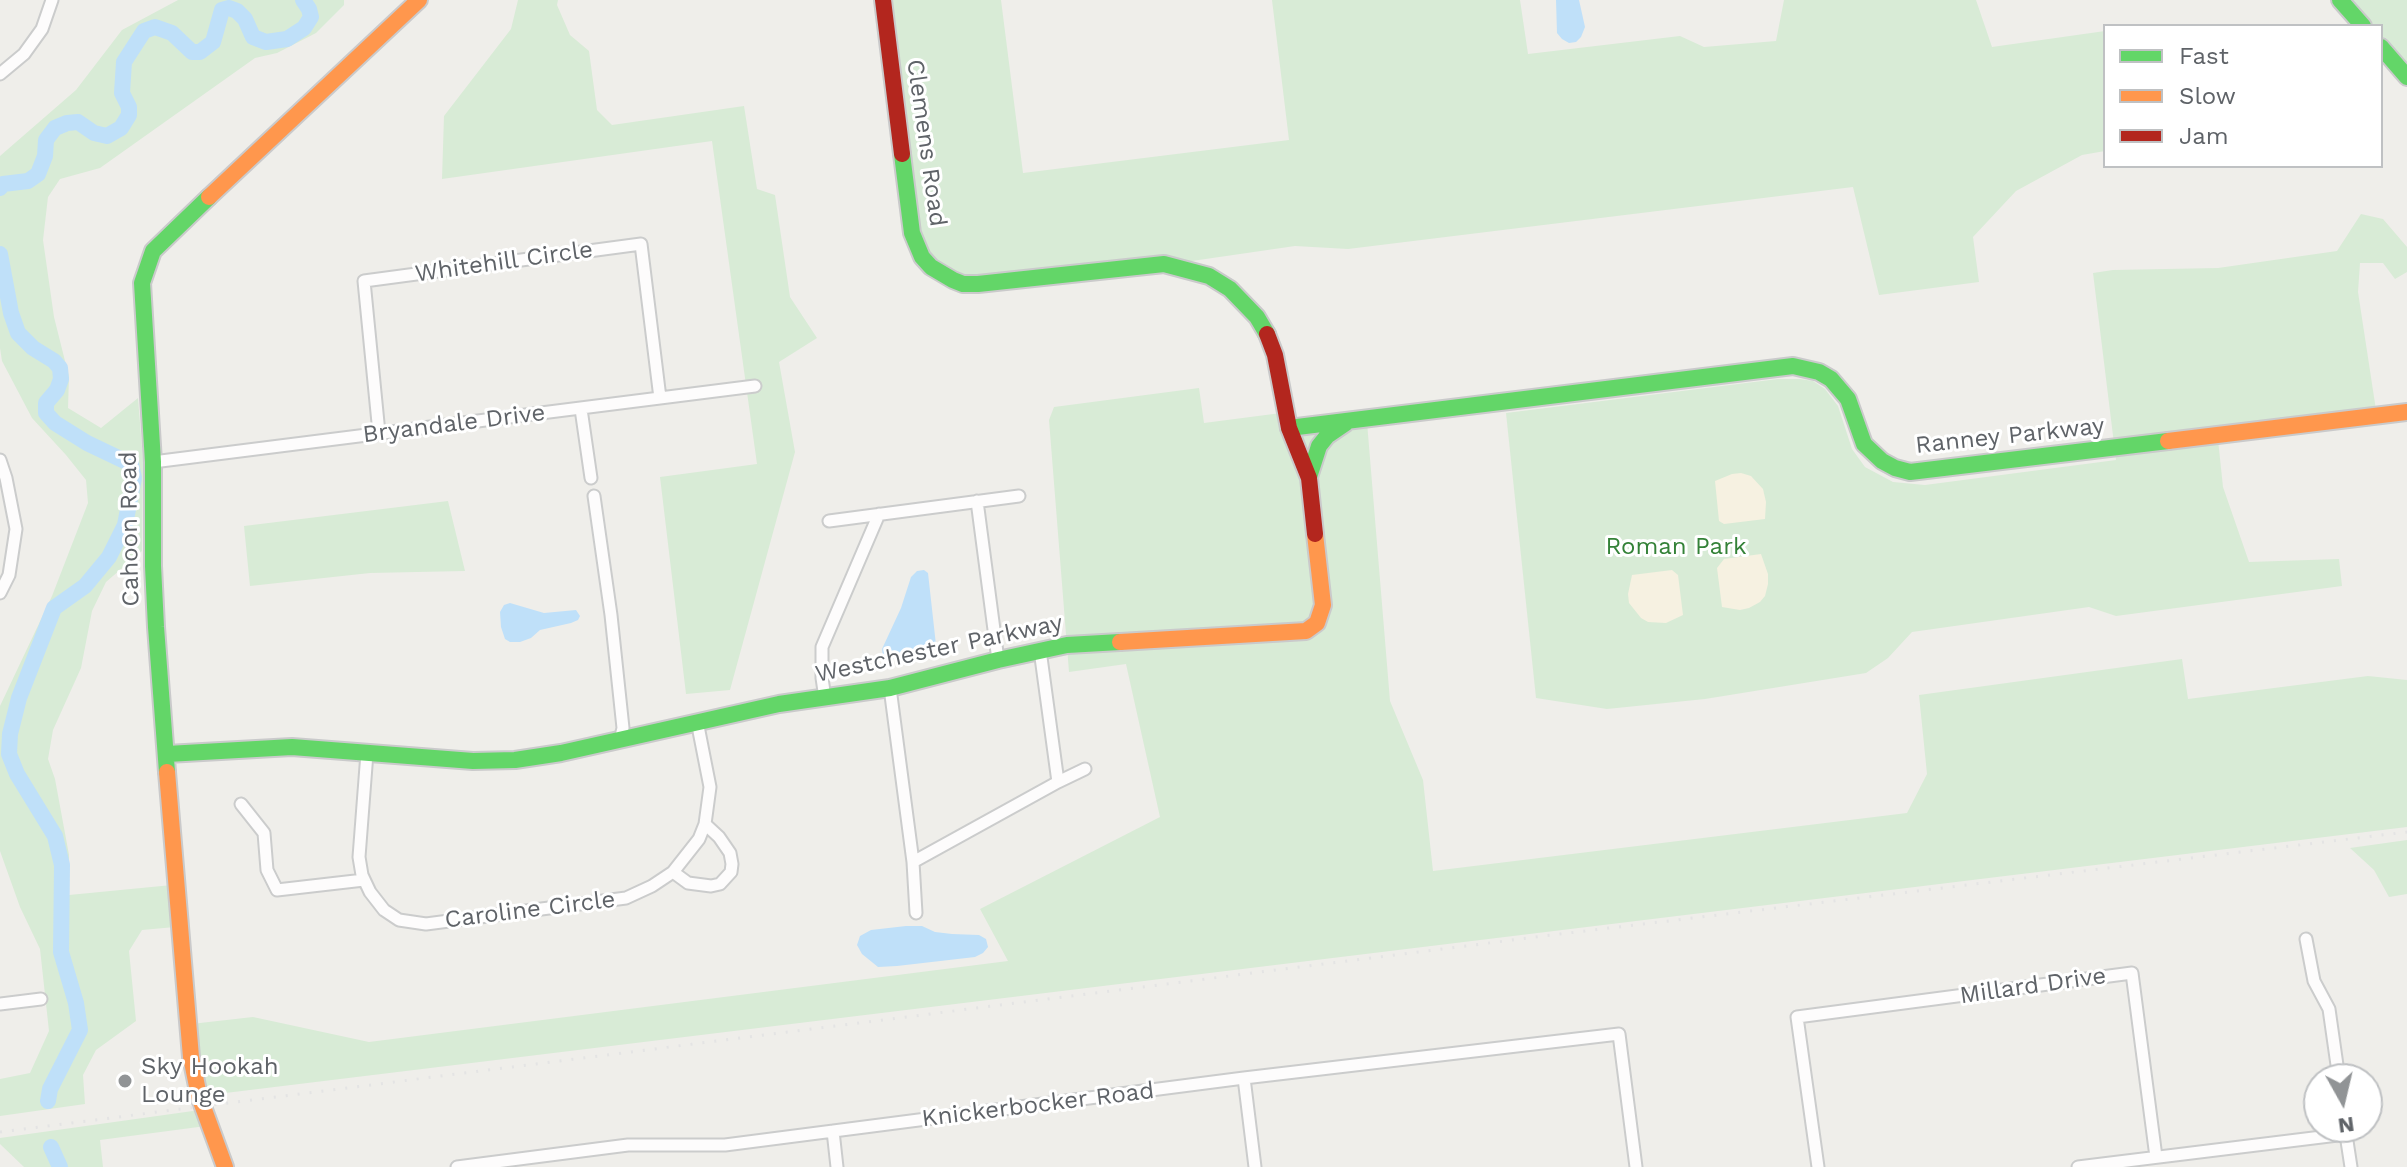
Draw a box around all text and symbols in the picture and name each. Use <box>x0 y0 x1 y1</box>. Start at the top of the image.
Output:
legend <box>2103 24 2383 168</box>
text: Fast <box>2179 42 2229 70</box>
street label: Clemens Road <box>900 57 952 229</box>
text: Slow <box>2179 82 2236 110</box>
text: Jam <box>2179 122 2229 150</box>
street label: Whitehill Circle <box>413 235 595 289</box>
street label: Bryandale Drive <box>361 399 547 449</box>
street label: Ranney Parkway <box>1914 412 2106 460</box>
street label: Cahoon Road <box>114 451 146 607</box>
park label: Roman Park <box>1605 533 1747 561</box>
street label: Westchester Parkway <box>813 609 1065 689</box>
street label: Caroline Circle <box>443 885 617 935</box>
street label: Millard Drive <box>1958 961 2108 1011</box>
place label: Sky Hookah Lounge <box>141 1053 279 1109</box>
north arrow <box>2303 1063 2383 1143</box>
marker: Sky Hookah Lounge <box>116 1072 134 1090</box>
street label: Knickerbocker Road <box>920 1076 1156 1134</box>
text: N <box>2336 1112 2356 1139</box>

